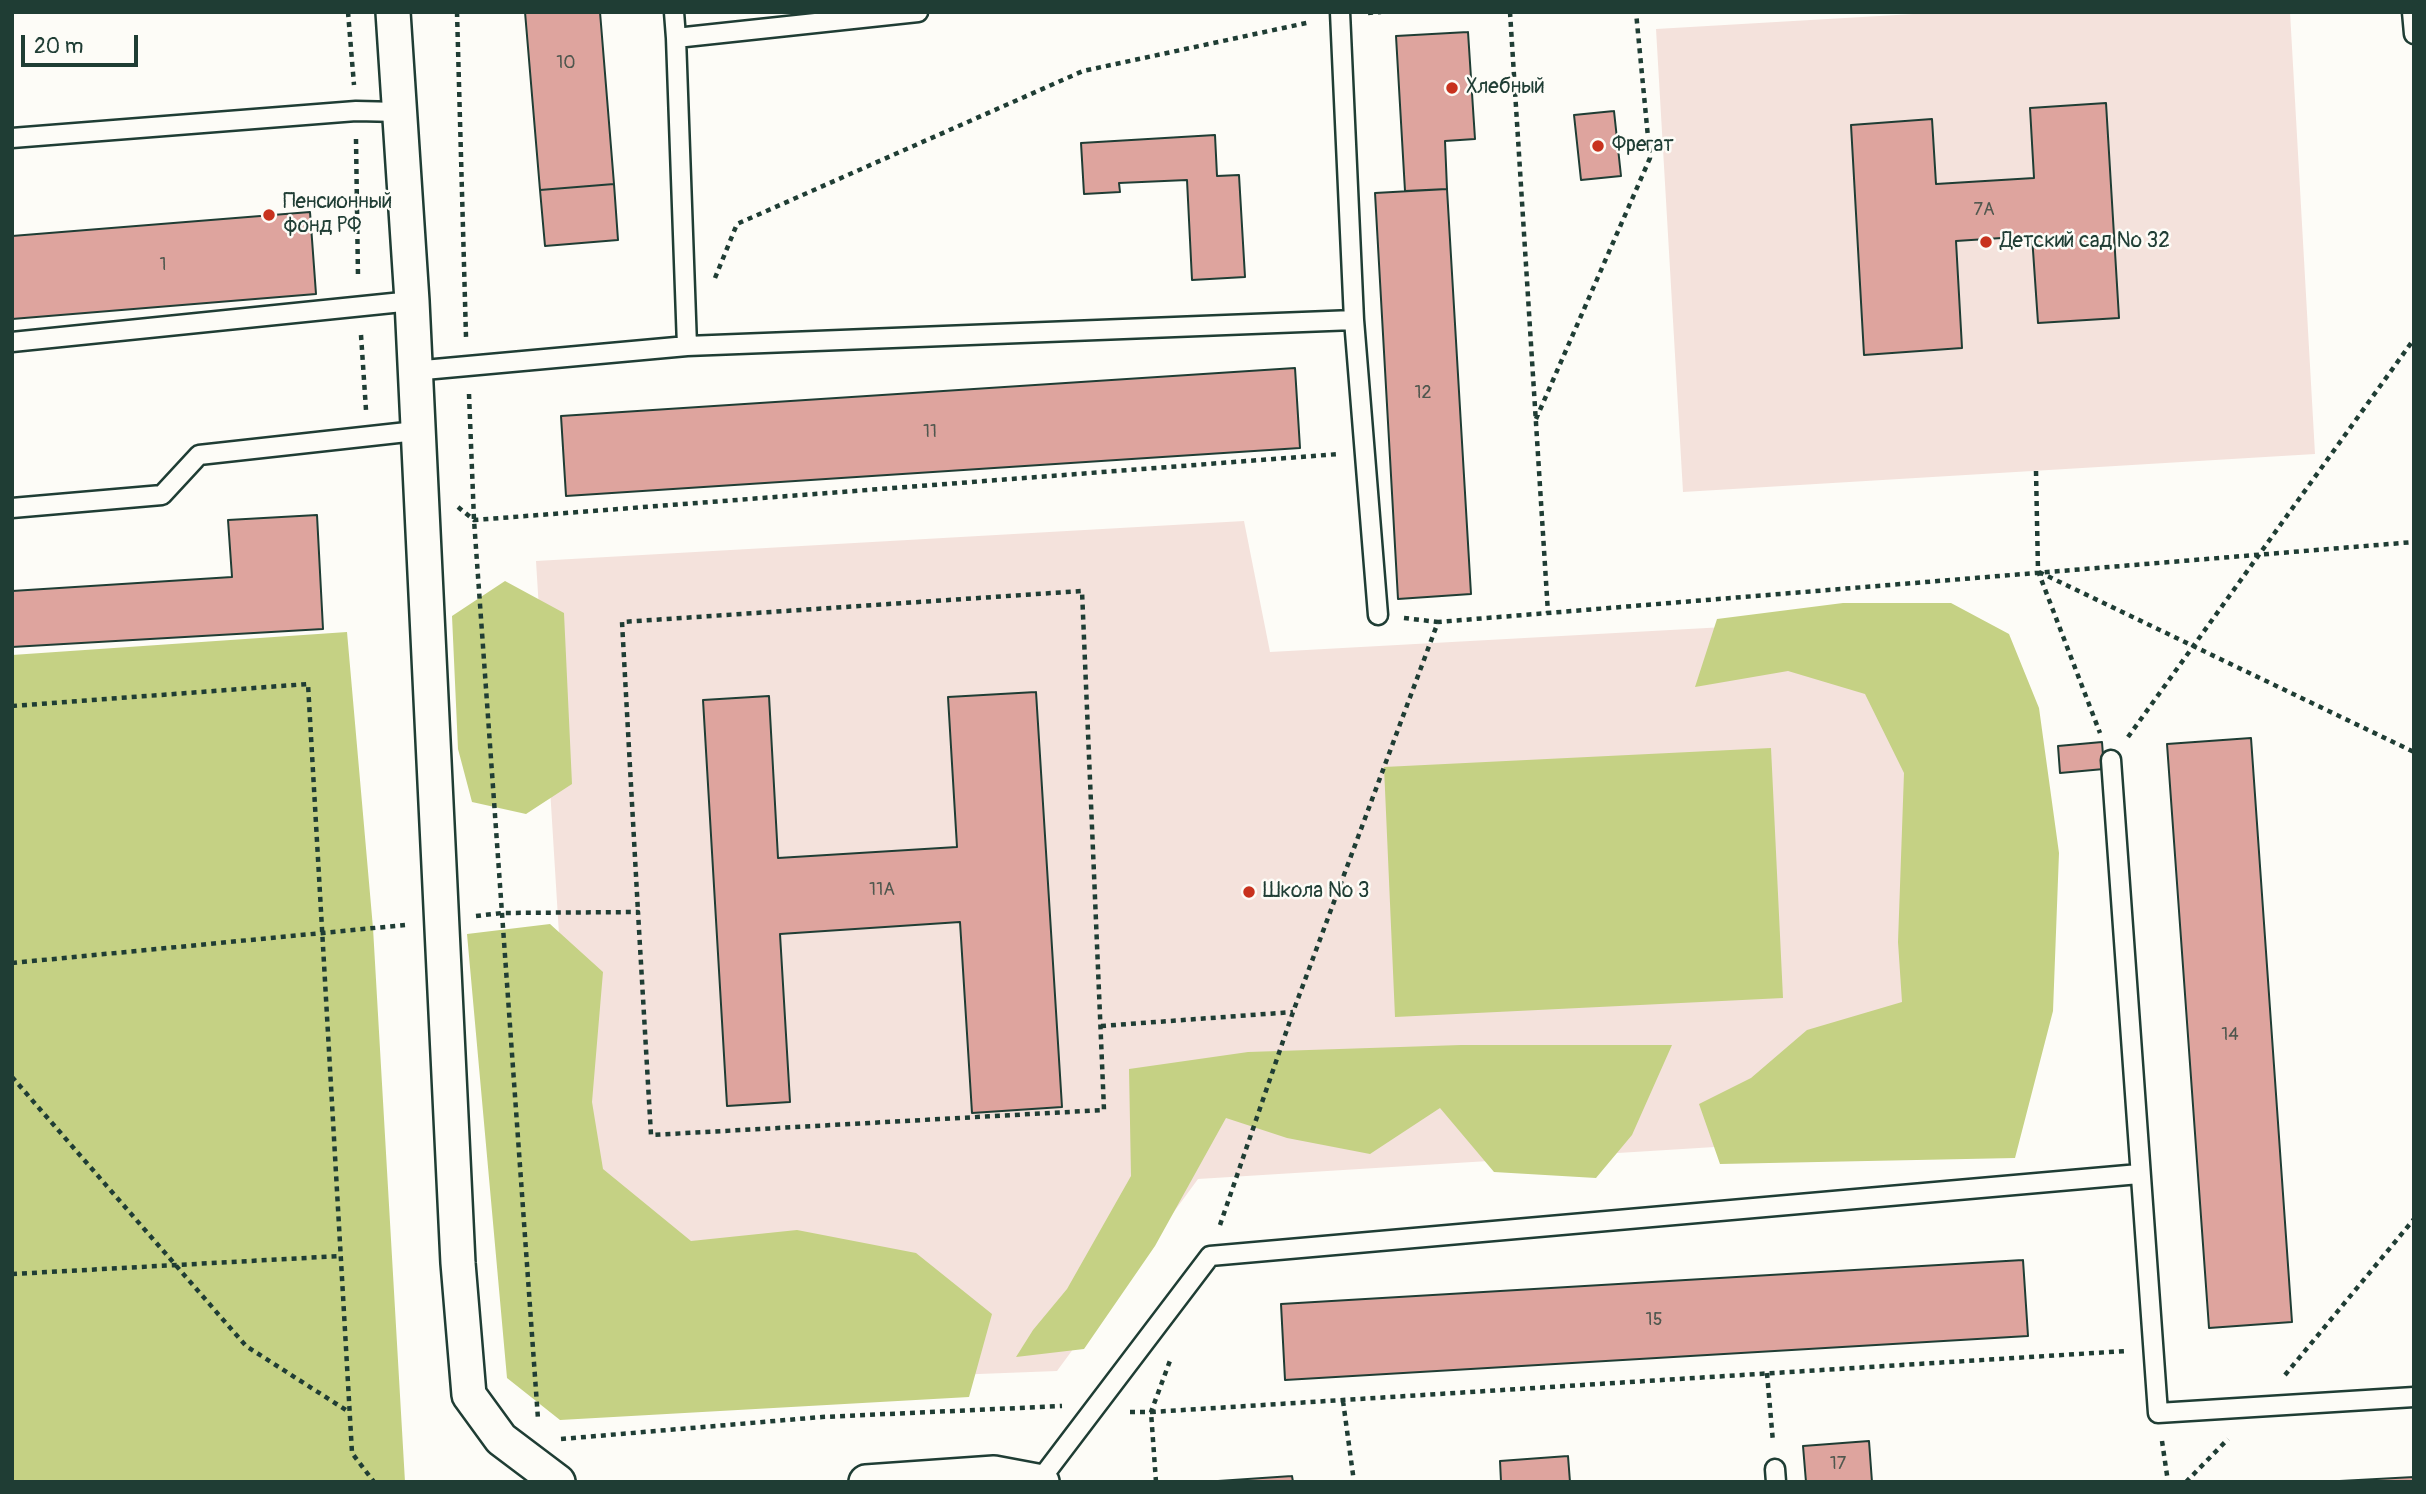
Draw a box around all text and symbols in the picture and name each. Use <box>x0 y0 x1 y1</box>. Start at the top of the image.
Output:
scale bar <box>24 21 142 65</box>
text: 20 m <box>34 33 83 60</box>
house number: 10 <box>556 52 576 74</box>
place label: Хлебный <box>1466 75 1545 101</box>
marker: Хлебный <box>1444 80 1460 96</box>
place label: Фрегат <box>1612 133 1674 159</box>
marker: Фрегат <box>1590 138 1606 154</box>
place label: Пенсионный фонд РФ <box>283 190 392 240</box>
house number: 7А <box>1973 199 1995 221</box>
marker: Пенсионный фонд РФ <box>261 207 277 223</box>
place label: Детский сад № 32 <box>2000 229 2170 255</box>
marker: Детский сад № 32 <box>1978 234 1994 250</box>
house number: 1 <box>159 254 167 276</box>
house number: 12 <box>1414 382 1432 404</box>
house number: 11 <box>923 421 937 443</box>
house number: 11А <box>869 879 895 901</box>
place label: Школа № 3 <box>1263 879 1369 905</box>
marker: Школа № 3 <box>1241 884 1257 900</box>
house number: 14 <box>2221 1024 2239 1046</box>
house number: 15 <box>1646 1309 1662 1331</box>
house number: 17 <box>1830 1453 1846 1475</box>

